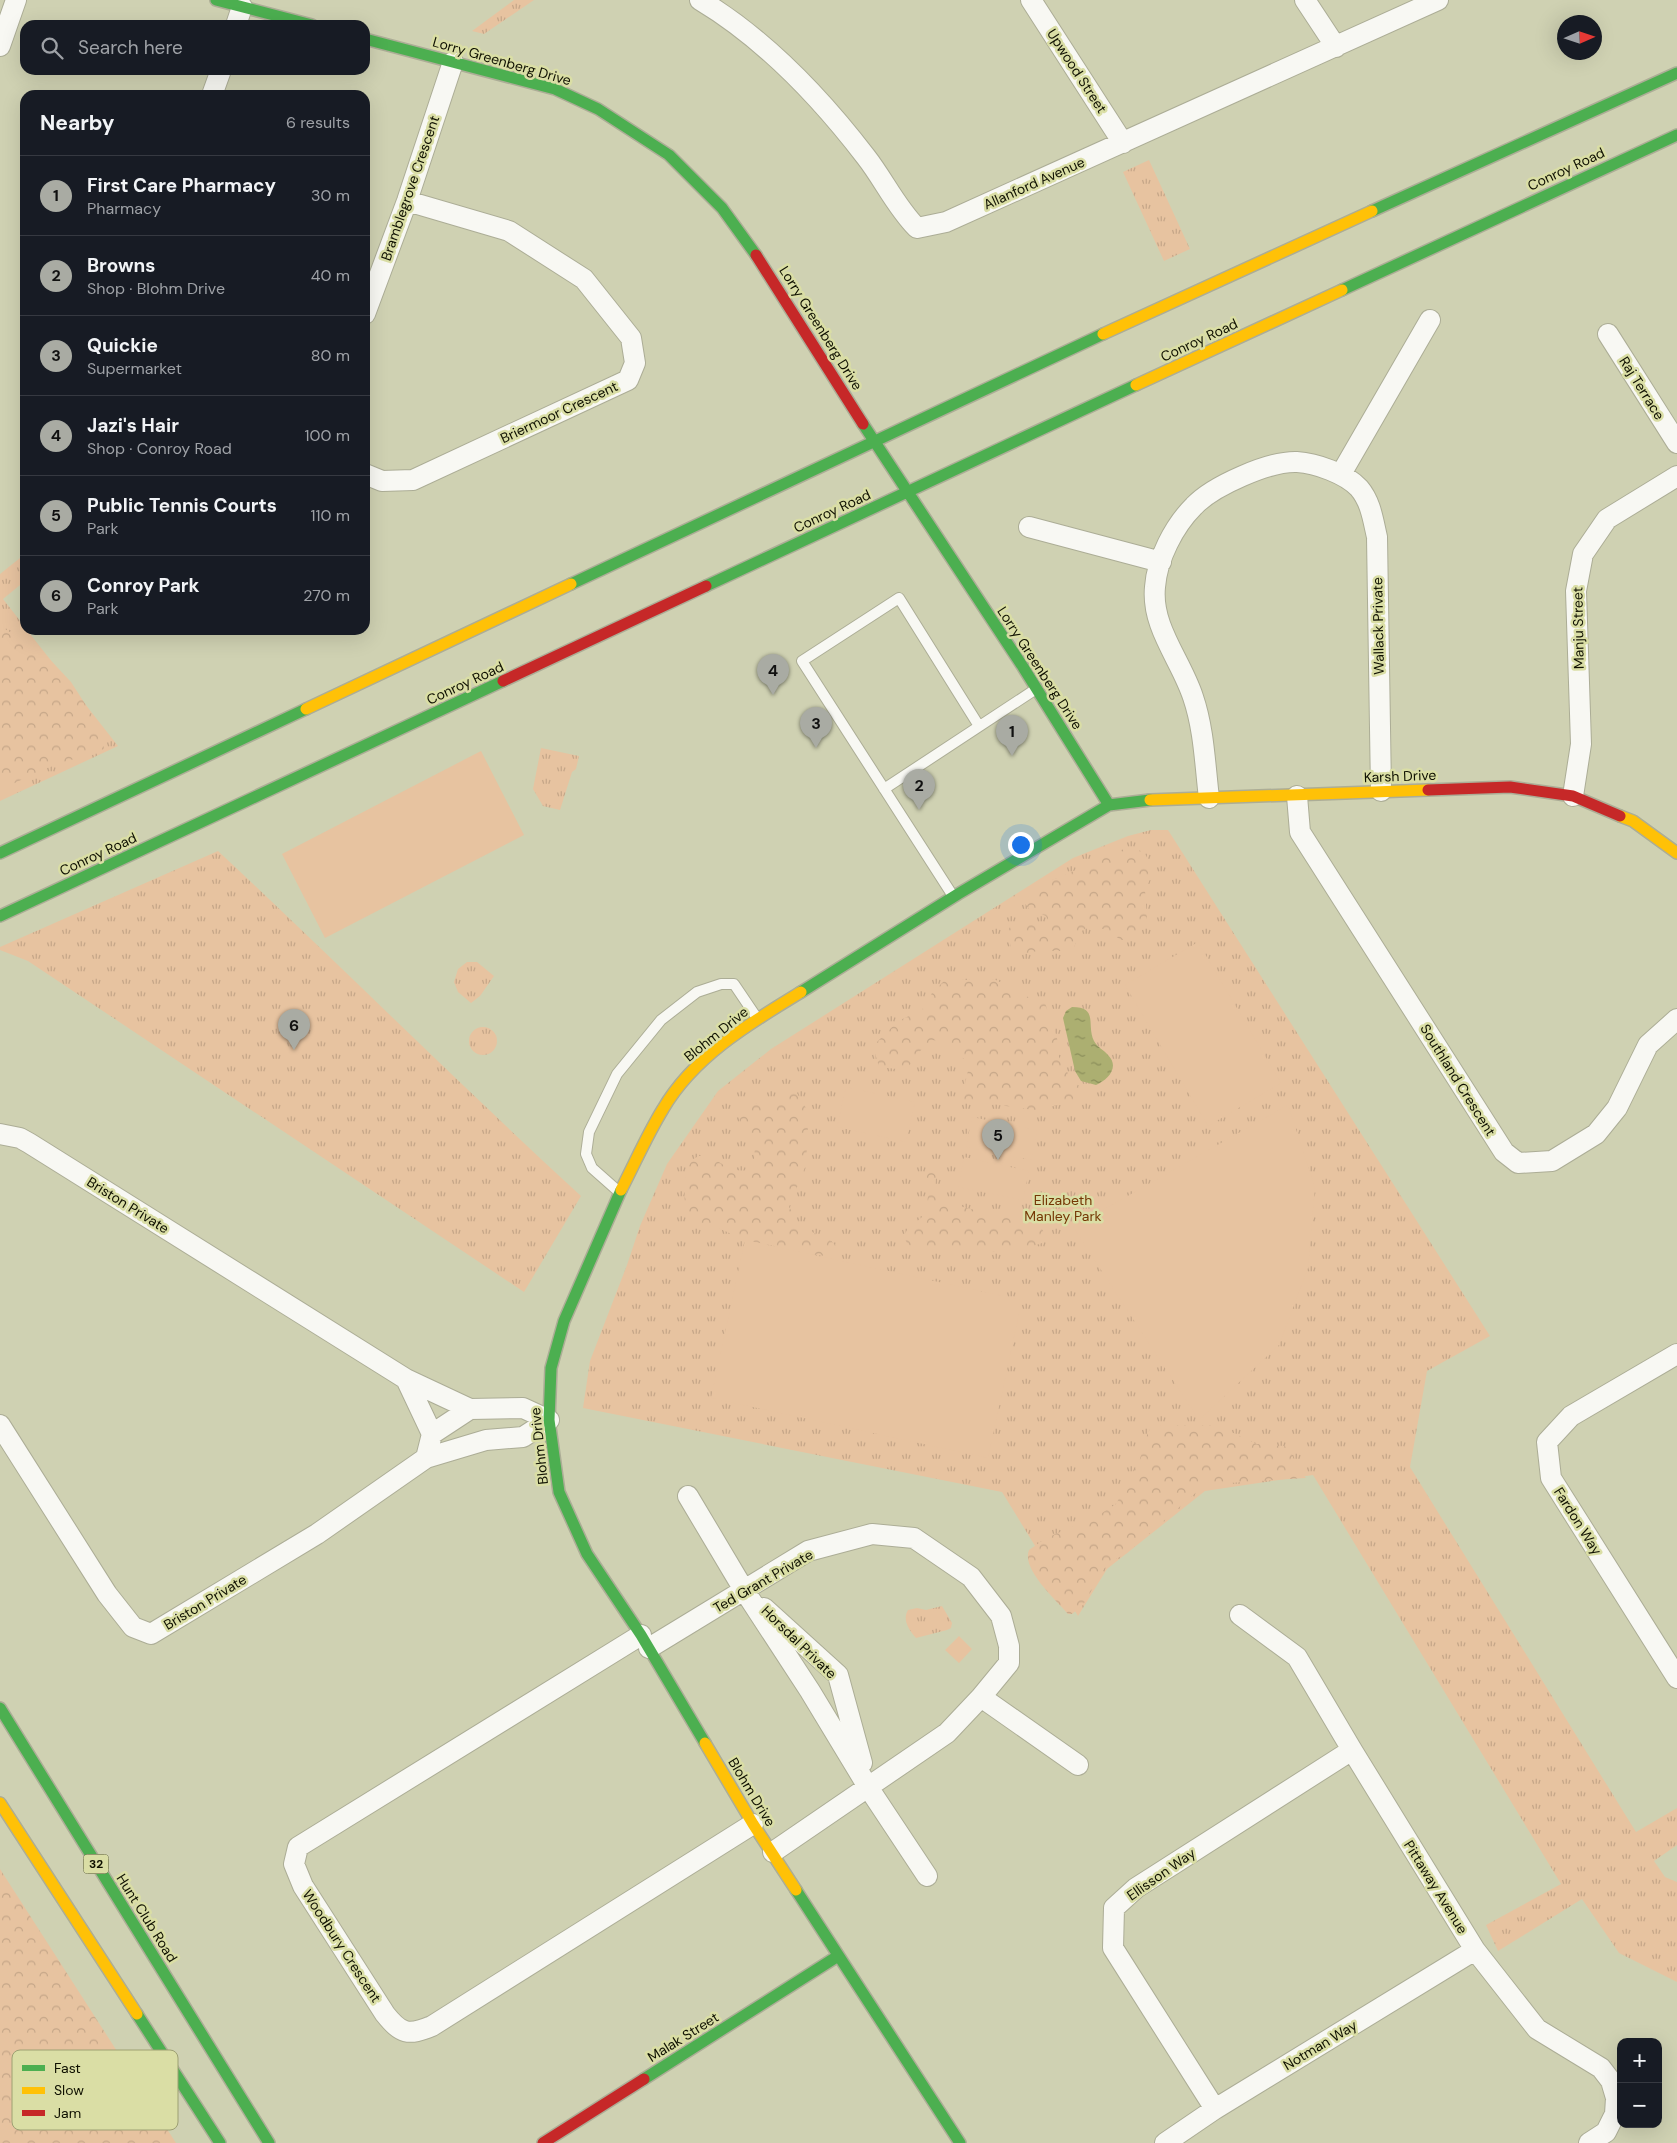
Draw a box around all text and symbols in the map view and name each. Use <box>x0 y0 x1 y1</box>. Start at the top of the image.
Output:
north arrow <box>1557 15 1602 60</box>
search box <box>20 20 370 75</box>
street label: Upwood Street <box>1043 25 1111 117</box>
street label: Lorry Greenberg Drive <box>431 33 573 89</box>
icon: search <box>38 34 66 62</box>
text: Search here <box>78 35 183 60</box>
text: Nearby <box>40 109 114 137</box>
text: 6 results <box>286 112 350 133</box>
street label: Bramblegrove Crescent <box>377 113 443 263</box>
street label: Conroy Road <box>1525 143 1607 195</box>
street label: Allanford Avenue <box>981 153 1087 213</box>
text: First Care Pharmacy <box>87 173 276 198</box>
text: 1 <box>53 185 59 206</box>
text: 30 m <box>311 185 350 206</box>
text: Pharmacy <box>87 198 161 219</box>
text: Browns <box>87 253 155 278</box>
street label: Lorry Greenberg Drive <box>775 263 867 394</box>
text: 2 <box>51 265 61 286</box>
text: 40 m <box>311 265 350 286</box>
text: Shop · Blohm Drive <box>87 278 225 299</box>
street label: Conroy Road <box>1158 314 1240 366</box>
text: Quickie <box>87 333 158 358</box>
text: 3 <box>51 345 61 366</box>
text: 80 m <box>311 345 350 366</box>
street label: Raj Terrace <box>1615 353 1669 423</box>
text: Supermarket <box>87 358 182 379</box>
street label: Briermoor Crescent <box>497 377 621 447</box>
text: Jazi's Hair <box>87 413 179 438</box>
text: 4 <box>51 425 61 446</box>
text: 100 m <box>305 425 350 446</box>
text: Shop · Conroy Road <box>87 438 232 459</box>
street label: Conroy Road <box>791 485 873 537</box>
text: Public Tennis Courts <box>87 493 277 518</box>
text: 5 <box>51 505 61 526</box>
text: 110 m <box>311 505 350 526</box>
text: Park <box>87 518 119 539</box>
text: Conroy Park <box>87 573 200 598</box>
street label: Wallack Private <box>1368 577 1388 675</box>
text: 6 <box>51 585 61 606</box>
text: 270 m <box>303 585 350 606</box>
street label: Manju Street <box>1568 587 1588 669</box>
text: Park <box>87 598 119 619</box>
street label: Lorry Greenberg Drive <box>993 603 1087 733</box>
pin: 4 <box>757 654 789 695</box>
street label: Conroy Road <box>424 657 506 709</box>
pin: 3 <box>800 707 832 748</box>
pin: 1 <box>996 715 1028 756</box>
street label: Karsh Drive <box>1363 766 1437 786</box>
pin: 2 <box>903 769 935 810</box>
street label: Conroy Road <box>57 828 139 880</box>
your location <box>1008 832 1034 858</box>
street label: Blohm Drive <box>680 1003 752 1065</box>
pin: 6 <box>278 1009 310 1050</box>
street label: Southland Crescent <box>1416 1021 1500 1139</box>
pin: 5 <box>982 1119 1014 1160</box>
street label: Briston Private <box>84 1173 172 1237</box>
park label: Elizabeth Manley Park <box>1024 1191 1102 1225</box>
street label: Blohm Drive <box>526 1407 552 1485</box>
street label: Fardon Way <box>1550 1484 1606 1558</box>
street label: Ted Grant Private <box>710 1545 816 1617</box>
street label: Briston Private <box>160 1570 250 1634</box>
street label: Horsdal Private <box>758 1602 840 1682</box>
street label: Blohm Drive <box>724 1754 780 1830</box>
street label: Pittaway Avenue <box>1400 1837 1472 1937</box>
street label: Ellisson Way <box>1123 1844 1199 1904</box>
road number: 32 <box>84 1855 108 1874</box>
street label: Hunt Club Road <box>113 1870 181 1966</box>
street label: Woodbury Crescent <box>299 1886 385 2006</box>
street label: Malak Street <box>644 2008 722 2066</box>
street label: Notman Way <box>1280 2016 1360 2074</box>
map controls <box>1617 2038 1662 2128</box>
button: + <box>1617 2038 1662 2083</box>
legend <box>12 2050 178 2130</box>
text: Fast <box>54 2059 81 2077</box>
text: Slow <box>54 2081 84 2099</box>
button: − <box>1617 2083 1662 2128</box>
text: Jam <box>54 2104 81 2122</box>

